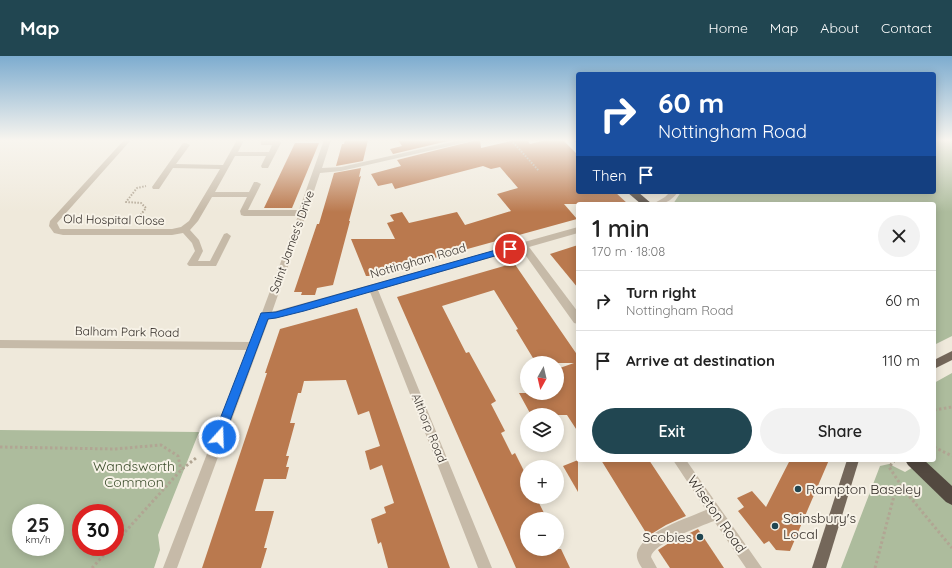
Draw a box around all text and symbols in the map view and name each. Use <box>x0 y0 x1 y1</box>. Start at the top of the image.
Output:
text: Map <box>20 16 59 40</box>
text: Home <box>709 19 748 37</box>
text: Map <box>770 19 798 37</box>
text: About <box>820 19 859 37</box>
text: Contact <box>881 19 932 37</box>
text: 60 m <box>658 85 724 120</box>
icon: right <box>592 88 644 140</box>
text: Nottingham Road <box>658 120 807 143</box>
icon: arrive <box>635 164 657 186</box>
text: Then <box>592 166 627 185</box>
street label: Saint James's Drive <box>266 188 317 295</box>
street label: Old Hospital Close <box>63 211 165 228</box>
text: 1 min <box>592 213 650 243</box>
button: close <box>878 215 920 257</box>
pin <box>493 232 527 266</box>
icon: arrive <box>499 238 521 260</box>
street label: Nottingham Road <box>368 240 468 281</box>
text: 170 m · 18:08 <box>592 243 665 259</box>
text: Turn right <box>626 283 697 302</box>
icon: right <box>592 290 614 312</box>
text: 60 m <box>885 291 920 310</box>
text: Nottingham Road <box>626 302 733 318</box>
street label: Balham Park Road <box>75 323 179 340</box>
icon: arrive <box>592 350 614 372</box>
text: Arrive at destination <box>626 351 775 370</box>
text: 110 m <box>882 351 920 370</box>
north arrow <box>520 356 564 400</box>
map controls <box>520 356 564 556</box>
street label: Althorp Road <box>409 391 450 465</box>
button: layers <box>520 408 564 452</box>
button: Exit <box>592 408 752 454</box>
button: Share <box>760 408 920 454</box>
position arrow <box>198 416 240 458</box>
park label: Wandsworth Common <box>93 457 175 491</box>
button: + <box>520 460 564 504</box>
street label: Wiseton Road <box>684 472 750 556</box>
place label: Rampton Baseley <box>806 480 921 498</box>
marker: Rampton Baseley <box>793 484 803 494</box>
speed limit sign: 30 <box>72 504 124 556</box>
place label: Sainsbury's Local <box>783 509 856 543</box>
text: 25 <box>27 512 49 537</box>
button: − <box>520 512 564 556</box>
marker: Sainsbury's Local <box>770 521 780 531</box>
place label: Scobies <box>642 528 692 546</box>
marker: Scobies <box>695 532 705 542</box>
text: km/h <box>25 533 51 546</box>

